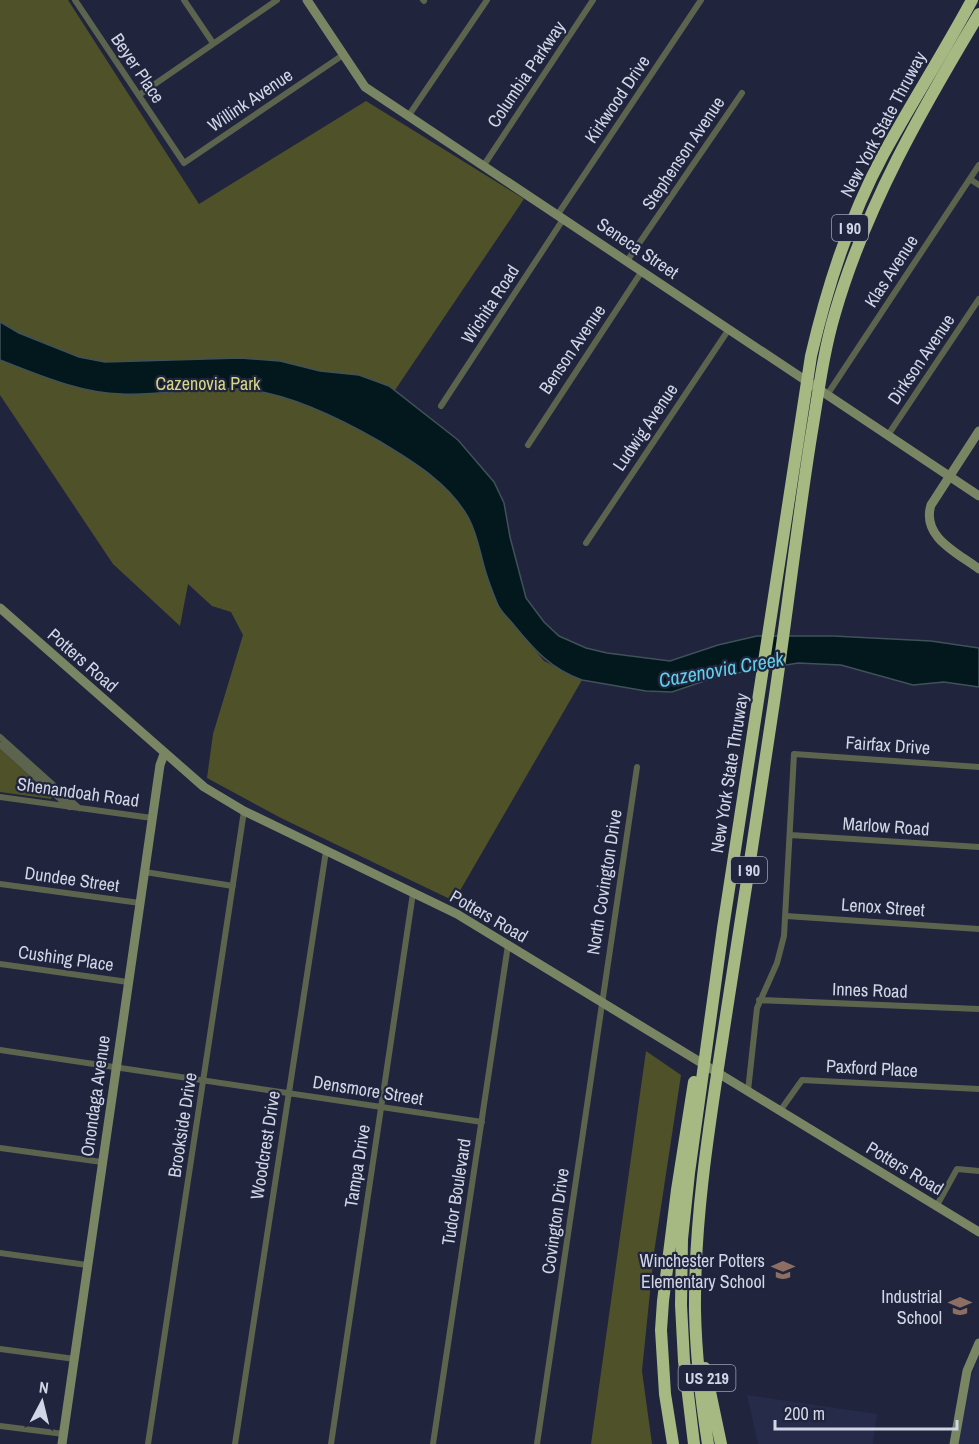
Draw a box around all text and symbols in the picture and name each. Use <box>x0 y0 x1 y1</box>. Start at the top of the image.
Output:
street label: Columbia Parkway <box>481 15 571 132</box>
street label: Beyer Place <box>105 28 171 108</box>
street label: New York State Thruway <box>834 46 932 201</box>
street label: Kirkwood Drive <box>578 50 656 148</box>
street label: Willink Avenue <box>203 62 297 138</box>
street label: Stephenson Avenue <box>636 91 730 215</box>
street label: Seneca Street <box>592 211 684 285</box>
road number: I 90 <box>832 215 868 241</box>
street label: Klas Avenue <box>858 230 924 312</box>
street label: Wichita Road <box>455 260 525 348</box>
street label: Benson Avenue <box>533 299 611 399</box>
street label: Dirkson Avenue <box>882 309 960 409</box>
park label: Cazenovia Park <box>155 371 261 396</box>
street label: Ludwig Avenue <box>606 378 684 476</box>
street label: Potters Road <box>42 622 124 698</box>
water label: Cazenovia Creek <box>656 645 787 693</box>
street label: New York State Thruway <box>704 691 754 855</box>
street label: Fairfax Drive <box>845 730 931 760</box>
street label: Shenandoah Road <box>15 771 141 813</box>
street label: North Covington Drive <box>580 808 628 956</box>
street label: Marlow Road <box>842 810 930 842</box>
road number: I 90 <box>731 857 767 883</box>
street label: Dundee Street <box>23 860 121 898</box>
street label: Potters Road <box>445 884 533 948</box>
street label: Lenox Street <box>840 892 926 922</box>
street label: Cushing Place <box>17 939 115 977</box>
street label: Innes Road <box>832 976 908 1004</box>
street label: Onondaga Avenue <box>74 1034 116 1158</box>
street label: Paxford Place <box>825 1053 919 1083</box>
street label: Densmore Street <box>311 1069 425 1111</box>
street label: Brookside Drive <box>161 1071 203 1179</box>
street label: Woodcrest Drive <box>244 1089 286 1201</box>
street label: Tampa Drive <box>338 1123 376 1209</box>
street label: Potters Road <box>862 1135 948 1201</box>
street label: Tudor Boulevard <box>435 1137 477 1247</box>
street label: Covington Drive <box>535 1166 575 1276</box>
place label: Winchester Potters Elementary School <box>639 1248 765 1294</box>
school or university icon: Winchester Potters Elementary School <box>770 1257 796 1283</box>
place label: Industrial School <box>881 1284 942 1330</box>
school or university icon: Industrial School <box>947 1293 973 1319</box>
road number: US 219 <box>678 1365 736 1391</box>
north arrow <box>12 1372 72 1432</box>
text: N <box>38 1376 50 1399</box>
scale bar <box>775 1393 956 1431</box>
text: 200 m <box>784 1401 825 1426</box>

